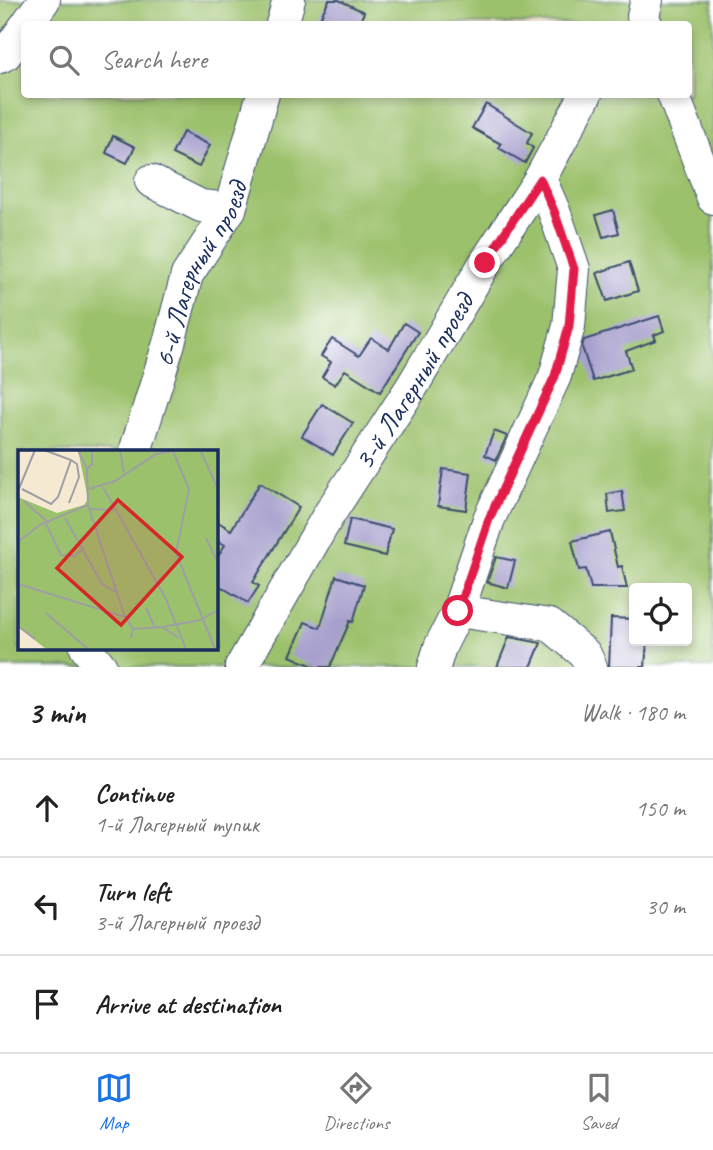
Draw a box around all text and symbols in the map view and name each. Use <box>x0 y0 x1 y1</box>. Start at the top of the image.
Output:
search box <box>21 21 692 98</box>
icon: search <box>45 41 83 79</box>
text: Search here <box>101 43 207 76</box>
street label: 6-й Лагерный проезд <box>145 175 255 370</box>
route end <box>469 247 500 278</box>
street label: 3-й Лагерный проезд <box>346 284 482 475</box>
inset map <box>18 450 217 650</box>
map controls <box>629 583 692 646</box>
button: locate <box>629 583 692 646</box>
route start <box>442 595 473 626</box>
text: 3 min <box>28 694 85 732</box>
text: Walk · 180 m <box>581 698 685 727</box>
text: Continue <box>95 777 173 810</box>
icon: ahead <box>28 789 66 827</box>
text: 150 m <box>636 794 685 823</box>
text: 1-й Лагерный тупик <box>95 810 259 839</box>
text: Turn left <box>95 875 170 908</box>
icon: left <box>28 887 66 925</box>
text: 30 m <box>646 892 685 921</box>
text: 3-й Лагерный проезд <box>95 908 259 937</box>
icon: arrive <box>28 985 66 1023</box>
text: Arrive at destination <box>95 988 281 1021</box>
tab: Map <box>95 1069 133 1135</box>
tab: Directions <box>323 1069 390 1135</box>
tab: Saved <box>580 1069 618 1135</box>

